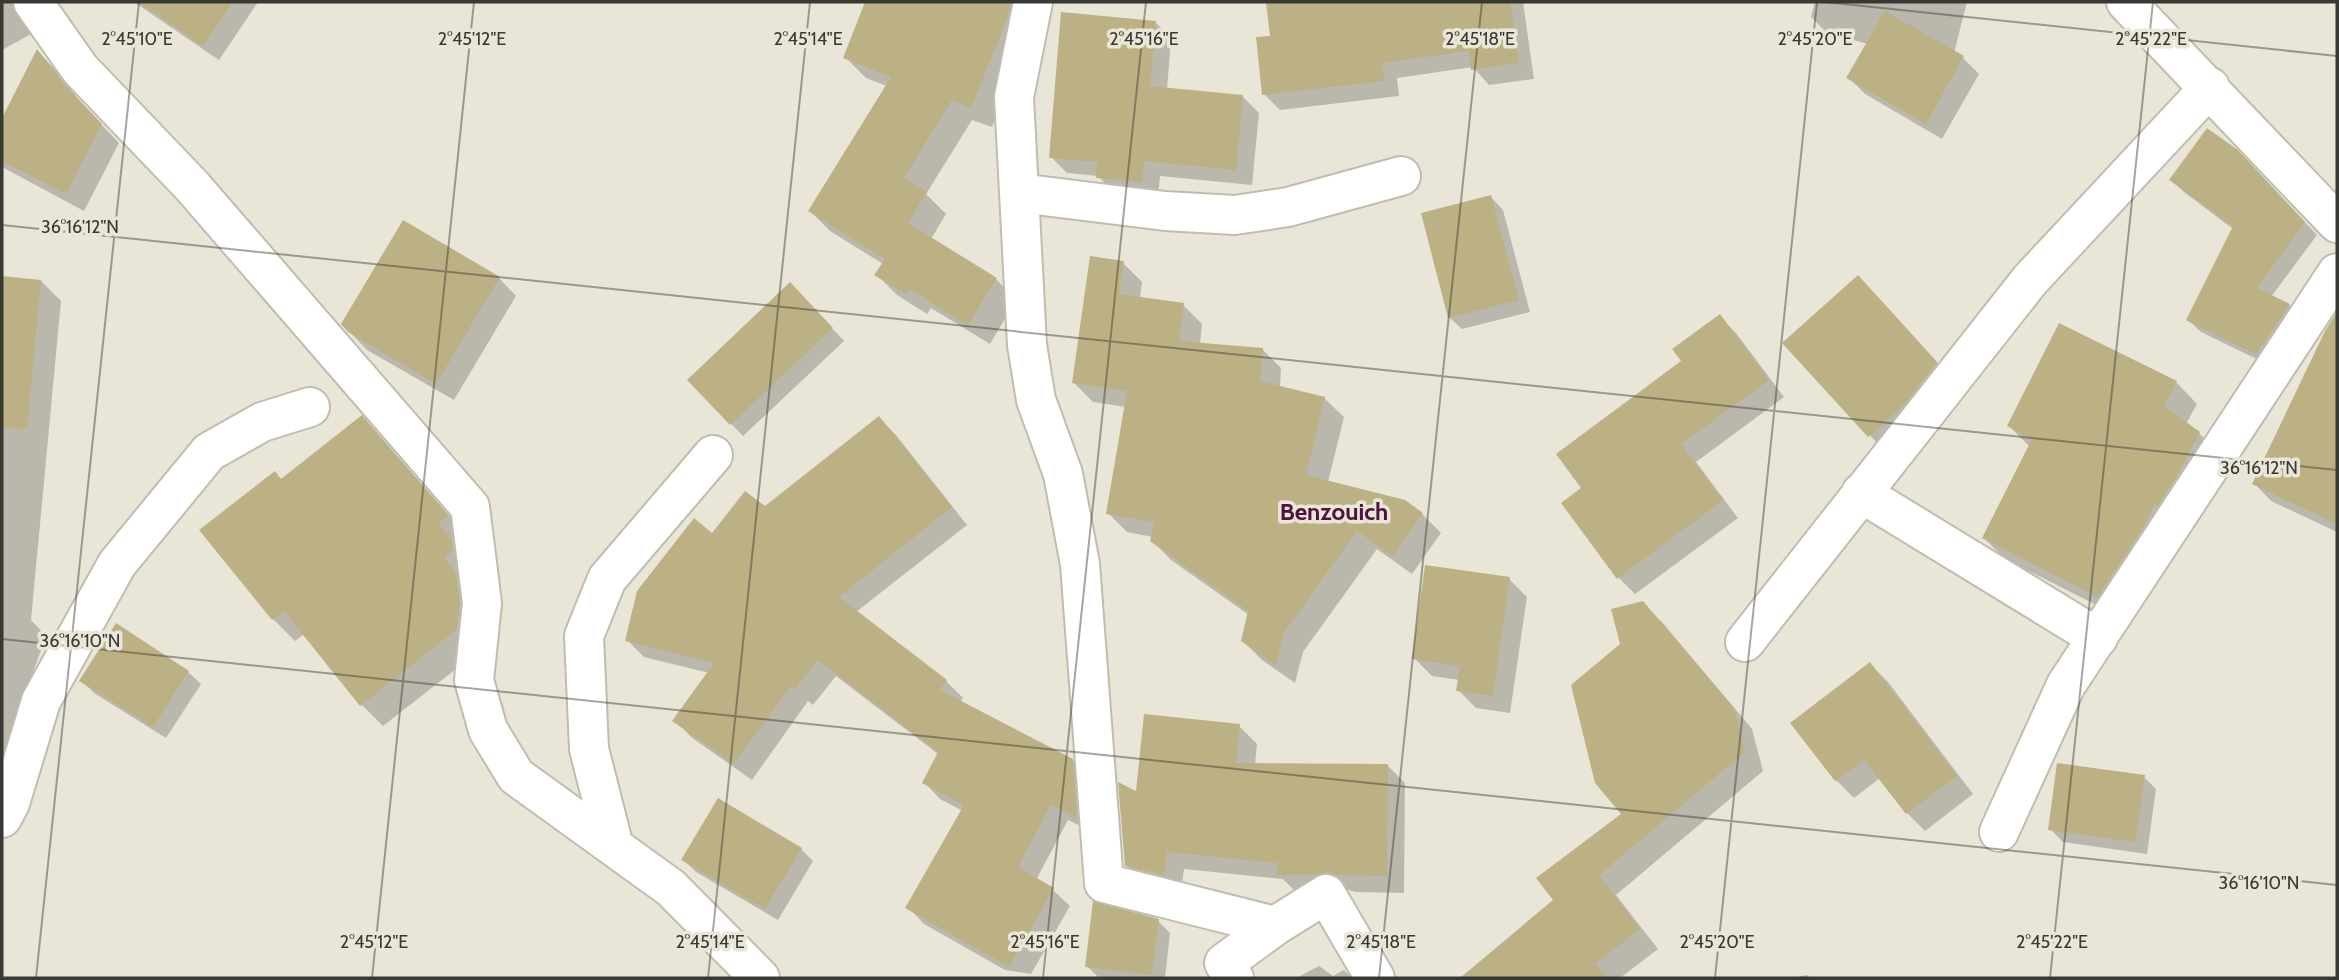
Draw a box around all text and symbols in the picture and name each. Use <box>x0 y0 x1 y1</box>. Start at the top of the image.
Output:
text: 2°45'10"E <box>101 28 173 50</box>
text: 2°45'12"E <box>438 28 506 50</box>
text: 2°45'14"E <box>773 28 843 50</box>
text: 2°45'16"E <box>1109 28 1179 50</box>
text: 2°45'18"E <box>1445 28 1515 50</box>
text: 2°45'20"E <box>1777 28 1853 50</box>
text: 2°45'22"E <box>2115 28 2187 50</box>
text: 36°16'12"N <box>41 216 119 238</box>
text: 36°16'12"N <box>2220 457 2298 479</box>
district label: Benzouich <box>1280 497 1388 526</box>
text: 36°16'10"N <box>39 630 121 652</box>
text: 36°16'10"N <box>2218 872 2300 894</box>
text: 2°45'12"E <box>340 931 408 953</box>
text: 2°45'14"E <box>675 931 745 953</box>
text: 2°45'16"E <box>1010 931 1080 953</box>
text: 2°45'18"E <box>1346 931 1416 953</box>
text: 2°45'20"E <box>1679 931 1755 953</box>
text: 2°45'22"E <box>2016 931 2088 953</box>

